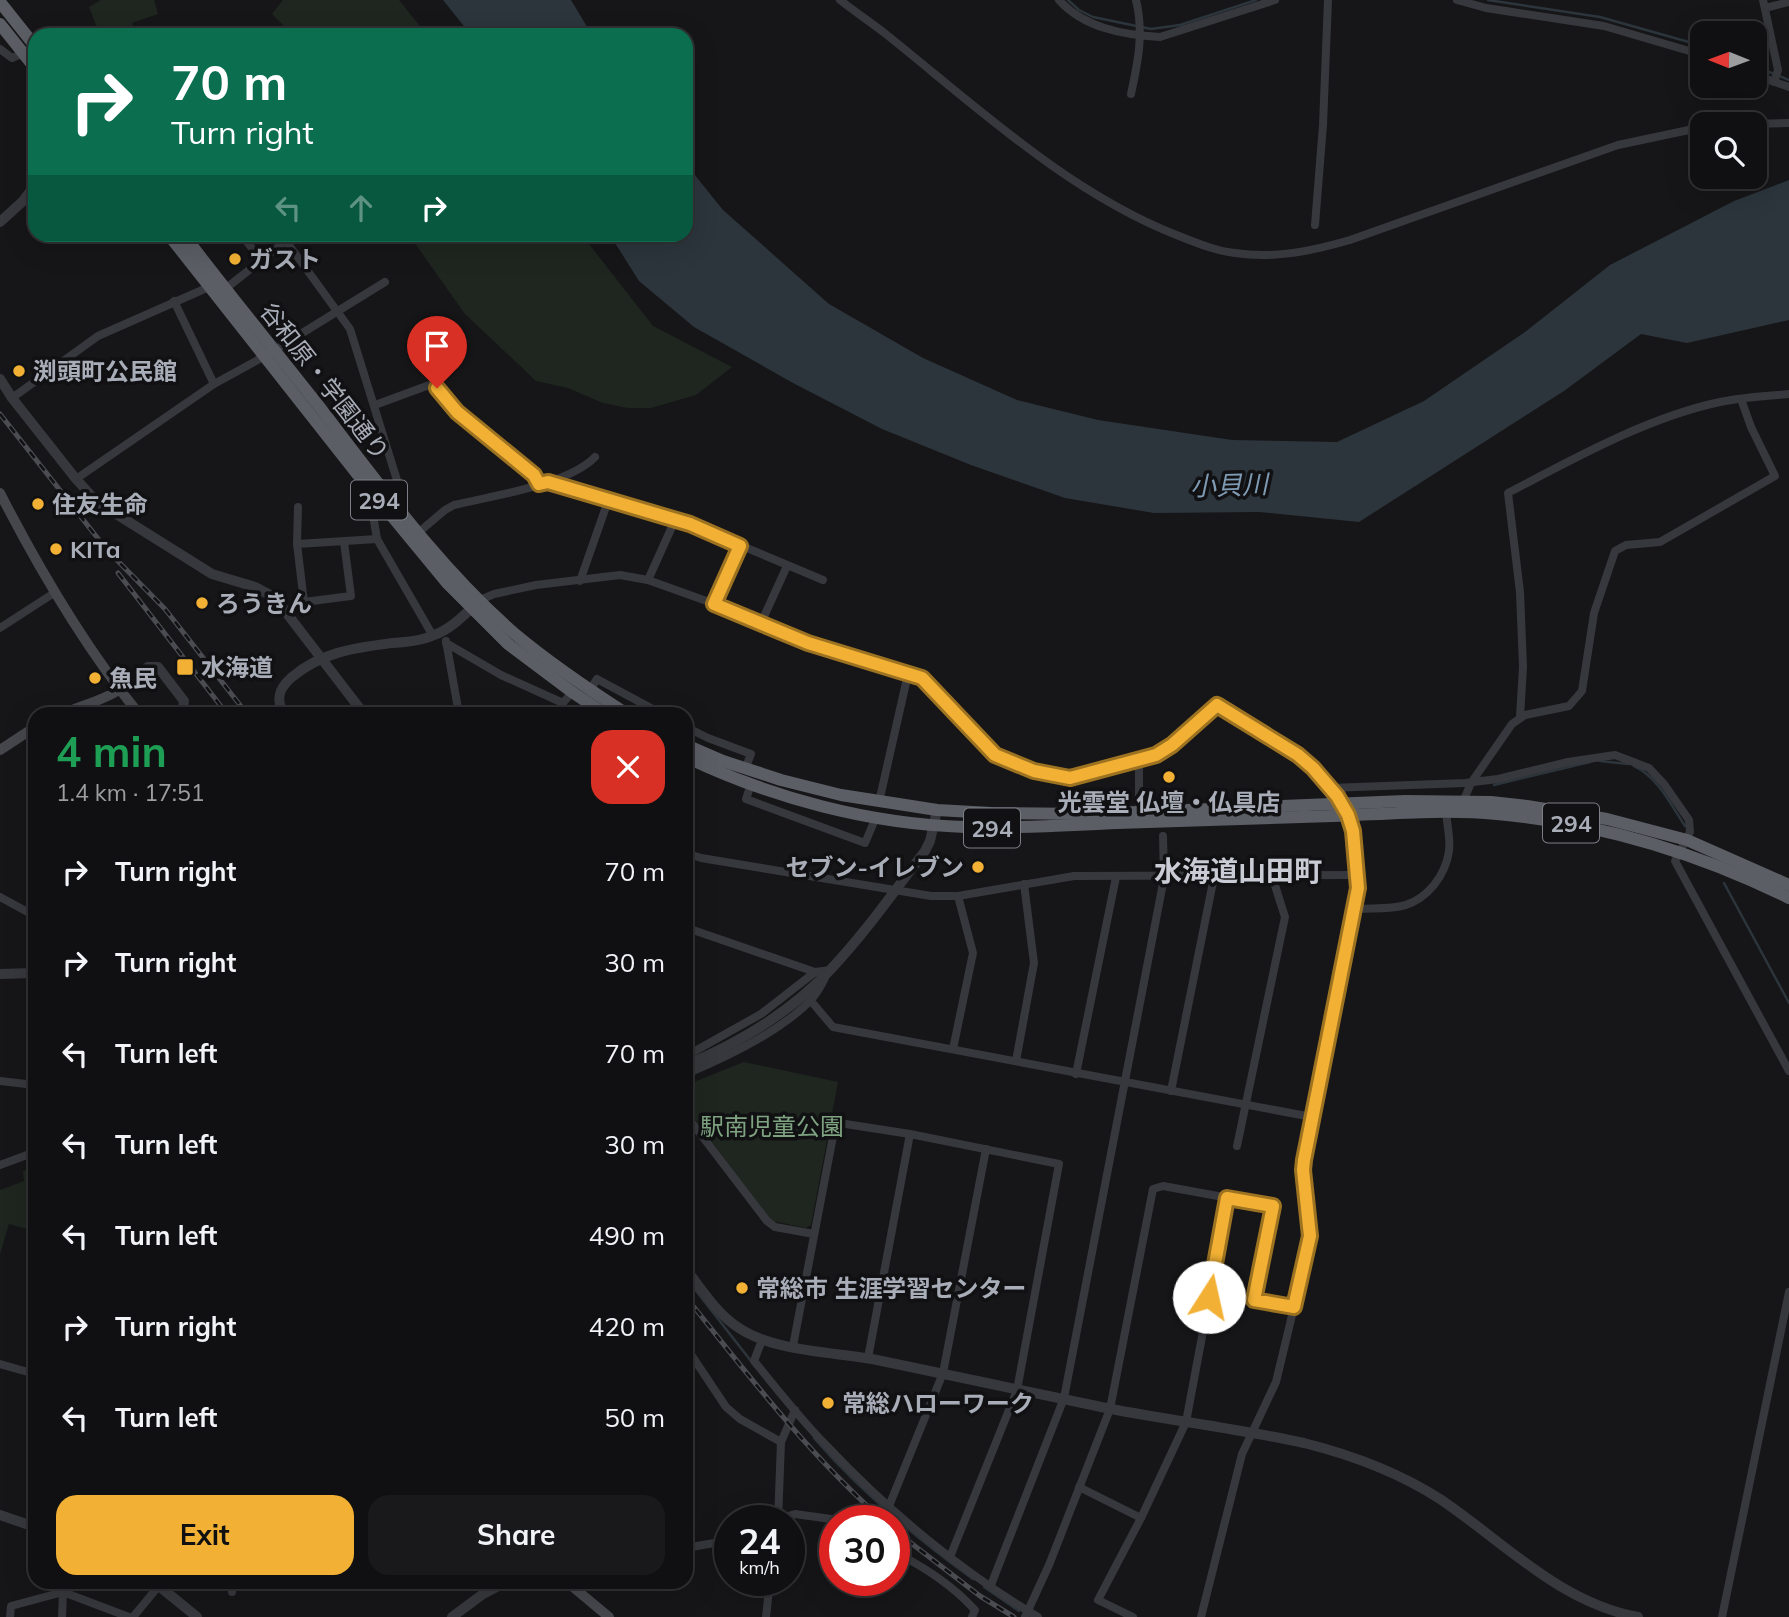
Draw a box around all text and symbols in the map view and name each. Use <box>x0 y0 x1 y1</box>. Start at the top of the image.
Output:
north arrow <box>1690 21 1768 98</box>
map controls <box>1690 21 1767 189</box>
text: 70 m <box>171 51 287 112</box>
icon: right <box>56 56 147 147</box>
text: Turn right <box>171 112 314 152</box>
button: search <box>1690 112 1767 189</box>
icon: left <box>269 189 307 227</box>
icon: ahead <box>342 189 380 227</box>
icon: right <box>415 189 453 227</box>
place label: ガスト <box>249 244 321 274</box>
marker: ガスト <box>227 251 243 267</box>
street label: 谷和原・学園通り <box>254 296 396 466</box>
pin <box>407 316 467 388</box>
icon: arrive <box>418 327 456 365</box>
place label: 渕頭町公民館 <box>33 356 177 386</box>
marker: 渕頭町公民館 <box>11 363 27 379</box>
water label: 小貝川 <box>1189 467 1272 503</box>
road number: 294 <box>351 480 407 520</box>
place label: 住友生命 <box>52 489 148 519</box>
marker: 住友生命 <box>30 496 46 512</box>
place label: KITa <box>70 534 121 564</box>
marker: KITa <box>48 541 64 557</box>
place label: ろうきん <box>216 588 312 618</box>
marker: ろうきん <box>194 595 210 611</box>
place label: 水海道 <box>201 652 273 682</box>
marker: 水海道 <box>175 657 195 677</box>
place label: 魚民 <box>109 663 157 693</box>
marker: 魚民 <box>87 670 103 686</box>
text: 4 min <box>56 725 167 778</box>
button: close <box>591 730 665 804</box>
marker: 光雲堂 仏壇・仏具店 <box>1161 769 1177 785</box>
text: 1.4 km · 17:51 <box>56 778 205 807</box>
place label: 光雲堂 仏壇・仏具店 <box>1058 787 1280 817</box>
road number: 294 <box>1543 804 1599 842</box>
road number: 294 <box>964 808 1020 848</box>
place label: セブン-イレブン <box>785 852 964 882</box>
icon: right <box>56 853 94 891</box>
district label: 水海道山田町 <box>1154 853 1322 888</box>
text: Turn right <box>115 855 236 888</box>
text: 70 m <box>604 855 665 888</box>
marker: セブン-イレブン <box>970 859 986 875</box>
icon: right <box>56 944 94 982</box>
text: Turn right <box>115 946 236 979</box>
text: 30 m <box>604 946 665 979</box>
icon: left <box>56 1035 94 1073</box>
text: Turn left <box>115 1037 217 1070</box>
text: 70 m <box>604 1037 665 1070</box>
park label: 駅南児童公園 <box>700 1111 844 1141</box>
icon: left <box>56 1126 94 1164</box>
text: Turn left <box>115 1128 217 1161</box>
text: 30 m <box>604 1128 665 1161</box>
icon: left <box>56 1217 94 1255</box>
text: Turn left <box>115 1219 217 1252</box>
text: 490 m <box>589 1219 665 1252</box>
position arrow <box>1172 1260 1246 1334</box>
place label: 常総市 生涯学習センター <box>756 1273 1027 1303</box>
marker: 常総市 生涯学習センター <box>734 1280 750 1296</box>
icon: right <box>56 1308 94 1346</box>
text: Turn right <box>115 1310 236 1343</box>
text: 420 m <box>589 1310 665 1343</box>
place label: 常総ハローワーク <box>842 1388 1034 1418</box>
marker: 常総ハローワーク <box>820 1395 836 1411</box>
icon: left <box>56 1399 94 1437</box>
text: Turn left <box>115 1401 217 1434</box>
text: 50 m <box>604 1401 665 1434</box>
button: Exit <box>56 1495 354 1575</box>
button: Share <box>368 1495 665 1575</box>
speed limit sign: 30 <box>819 1505 910 1596</box>
text: 24 <box>738 1519 781 1563</box>
text: km/h <box>739 1556 780 1579</box>

